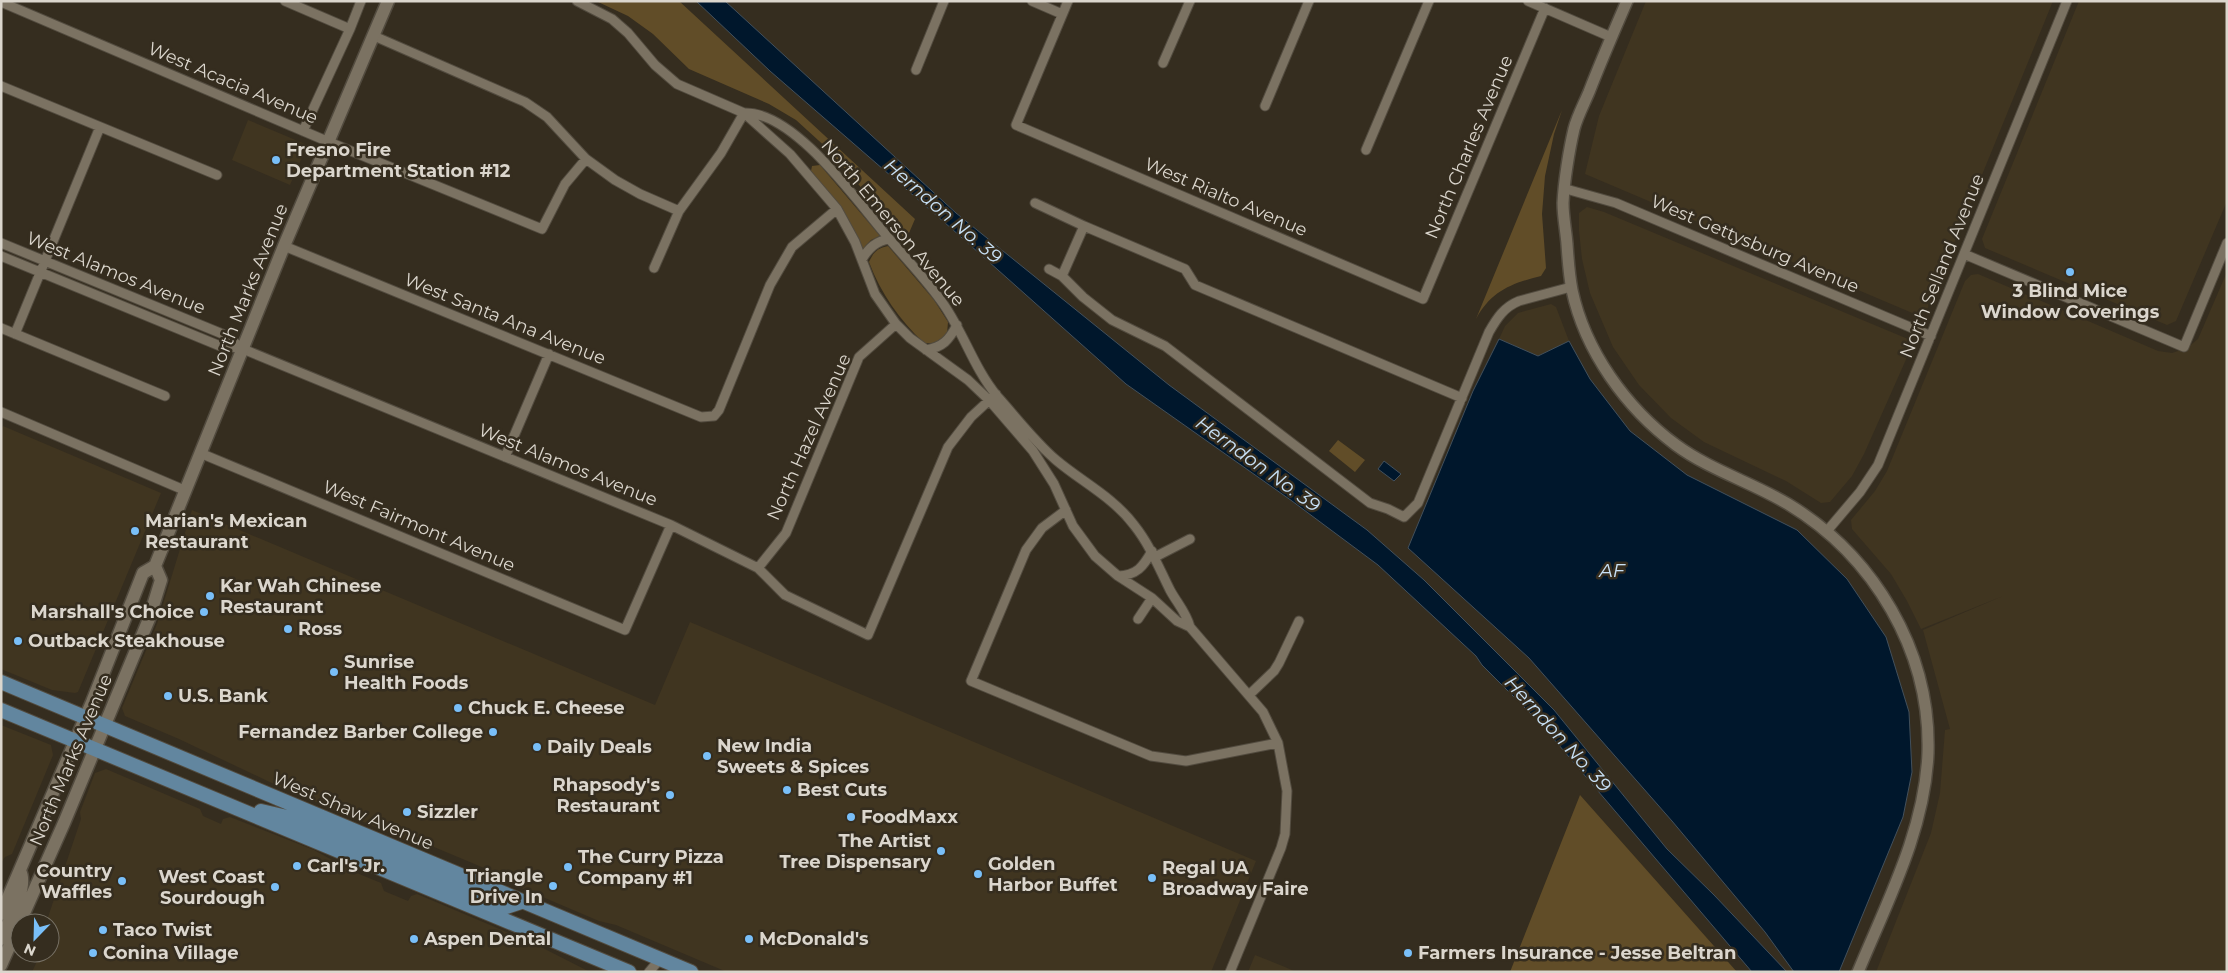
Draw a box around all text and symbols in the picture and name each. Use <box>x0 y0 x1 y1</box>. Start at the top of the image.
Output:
street label: West Acacia Avenue <box>145 37 321 129</box>
street label: North Charles Avenue <box>1420 52 1518 242</box>
street label: North Emerson Avenue <box>817 135 970 311</box>
place label: Fresno Fire Department Station #12 <box>286 139 511 182</box>
street label: West Rialto Avenue <box>1141 153 1311 241</box>
marker: Fresno Fire Department Station #12 <box>270 154 282 166</box>
water label: Herndon No. 39 <box>880 154 1007 269</box>
street label: North Selland Avenue <box>1895 171 1989 361</box>
street label: West Gettysburg Avenue <box>1648 190 1862 298</box>
street label: North Marks Avenue <box>203 200 293 380</box>
street label: West Alamos Avenue <box>23 227 209 319</box>
marker: 3 Blind Mice Window Coverings <box>2064 266 2076 278</box>
street label: West Santa Ana Avenue <box>401 268 609 370</box>
place label: 3 Blind Mice Window Coverings <box>1981 280 2160 323</box>
street label: North Hazel Avenue <box>762 350 856 524</box>
water label: Herndon No. 39 <box>1191 411 1325 517</box>
street label: West Alamos Avenue <box>475 419 661 511</box>
street label: West Fairmont Avenue <box>320 475 519 577</box>
place label: Marian's Mexican Restaurant <box>145 510 307 553</box>
marker: Marian's Mexican Restaurant <box>129 525 141 537</box>
water label: AF <box>1598 559 1626 582</box>
place label: Kar Wah Chinese Restaurant <box>220 575 381 618</box>
marker: Kar Wah Chinese Restaurant <box>204 590 216 602</box>
place label: Marshall's Choice <box>31 601 194 623</box>
marker: Marshall's Choice <box>198 606 210 618</box>
place label: Ross <box>298 618 343 640</box>
marker: Ross <box>282 623 294 635</box>
place label: Outback Steakhouse <box>28 630 225 652</box>
marker: Outback Steakhouse <box>12 635 24 647</box>
place label: Sunrise Health Foods <box>344 651 469 694</box>
marker: Sunrise Health Foods <box>328 666 340 678</box>
street label: North Marks Avenue <box>25 671 117 849</box>
water label: Herndon No. 39 <box>1500 671 1616 797</box>
place label: U.S. Bank <box>178 685 268 707</box>
marker: U.S. Bank <box>162 690 174 702</box>
place label: Chuck E. Cheese <box>468 697 625 719</box>
marker: Chuck E. Cheese <box>452 702 464 714</box>
place label: Fernandez Barber College <box>238 721 483 743</box>
marker: Fernandez Barber College <box>487 726 499 738</box>
place label: New India Sweets & Spices <box>717 735 869 778</box>
place label: Daily Deals <box>547 736 652 758</box>
marker: Daily Deals <box>531 741 543 753</box>
marker: New India Sweets & Spices <box>701 750 713 762</box>
street label: West Shaw Avenue <box>269 767 437 855</box>
place label: Rhapsody's Restaurant <box>553 774 660 817</box>
place label: Best Cuts <box>797 779 888 801</box>
marker: Best Cuts <box>781 784 793 796</box>
marker: Rhapsody's Restaurant <box>664 789 676 801</box>
place label: Sizzler <box>417 801 478 823</box>
marker: Sizzler <box>401 806 413 818</box>
place label: FoodMaxx <box>861 806 958 828</box>
marker: FoodMaxx <box>845 811 857 823</box>
place label: The Artist Tree Dispensary <box>779 830 931 873</box>
marker: The Artist Tree Dispensary <box>935 845 947 857</box>
place label: The Curry Pizza Company #1 <box>578 846 724 889</box>
place label: Golden Harbor Buffet <box>988 853 1118 896</box>
place label: Carl's Jr. <box>307 855 385 877</box>
place label: Regal UA Broadway Faire <box>1162 857 1309 900</box>
place label: Country Waffles <box>36 860 112 903</box>
marker: Carl's Jr. <box>291 860 303 872</box>
marker: The Curry Pizza Company #1 <box>562 861 574 873</box>
place label: Triangle Drive In <box>466 865 543 908</box>
place label: West Coast Sourdough <box>158 866 265 909</box>
marker: Golden Harbor Buffet <box>972 868 984 880</box>
marker: Regal UA Broadway Faire <box>1146 872 1158 884</box>
marker: Country Waffles <box>116 875 128 887</box>
marker: Triangle Drive In <box>547 880 559 892</box>
marker: West Coast Sourdough <box>269 881 281 893</box>
north arrow <box>10 913 60 963</box>
place label: Taco Twist <box>113 919 213 941</box>
marker: Taco Twist <box>97 924 109 936</box>
place label: Aspen Dental <box>423 928 551 950</box>
place label: McDonald's <box>759 928 869 950</box>
marker: Aspen Dental <box>408 933 420 945</box>
marker: McDonald's <box>743 933 755 945</box>
text: N <box>21 939 39 960</box>
place label: Conina Village <box>103 942 239 964</box>
place label: Farmers Insurance - Jesse Beltran <box>1418 942 1736 964</box>
marker: Conina Village <box>87 947 99 959</box>
marker: Farmers Insurance - Jesse Beltran <box>1402 947 1414 959</box>

